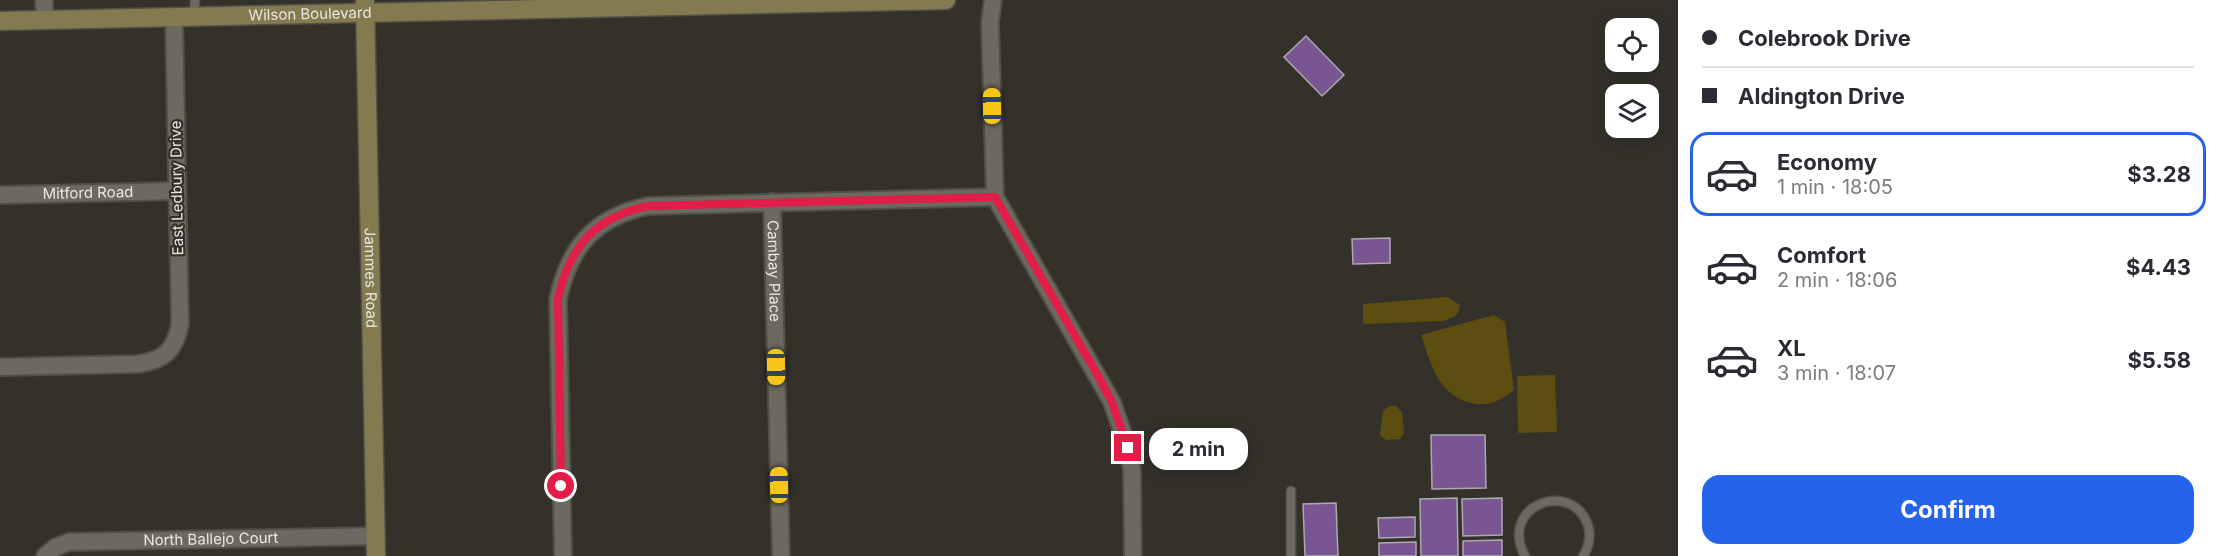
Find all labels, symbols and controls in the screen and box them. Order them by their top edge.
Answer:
street label: Wilson Boulevard [248,3,372,24]
map controls [1605,18,1659,138]
button: locate [1605,18,1659,72]
text: Colebrook Drive [1738,25,1911,51]
text: Aldington Drive [1738,83,1905,109]
button: layers [1605,84,1659,138]
car [983,88,1001,124]
street label: East Ledbury Drive [166,121,187,256]
icon: car [1705,147,1759,201]
text: Economy [1777,149,1877,175]
text: $3.28 [2127,161,2191,187]
text: 1 min · 18:05 [1777,175,1893,199]
street label: Mitford Road [42,182,134,203]
street label: Cambay Place [763,220,785,322]
street label: Jammes Road [361,228,381,328]
icon: car [1705,240,1759,294]
text: Comfort [1777,242,1866,268]
text: $4.43 [2126,254,2191,280]
text: 2 min · 18:06 [1777,268,1897,292]
icon: car [1705,333,1759,387]
text: XL [1777,335,1806,361]
text: $5.58 [2127,347,2191,373]
car [767,349,785,385]
text: 3 min · 18:07 [1777,361,1896,385]
callout: 2 min [1149,427,1248,469]
route end [1114,434,1141,461]
text: 2 min [1172,437,1225,461]
car [770,467,788,503]
route start [547,472,574,499]
button: Confirm [1702,475,2194,544]
street label: North Ballejo Court [143,528,279,550]

